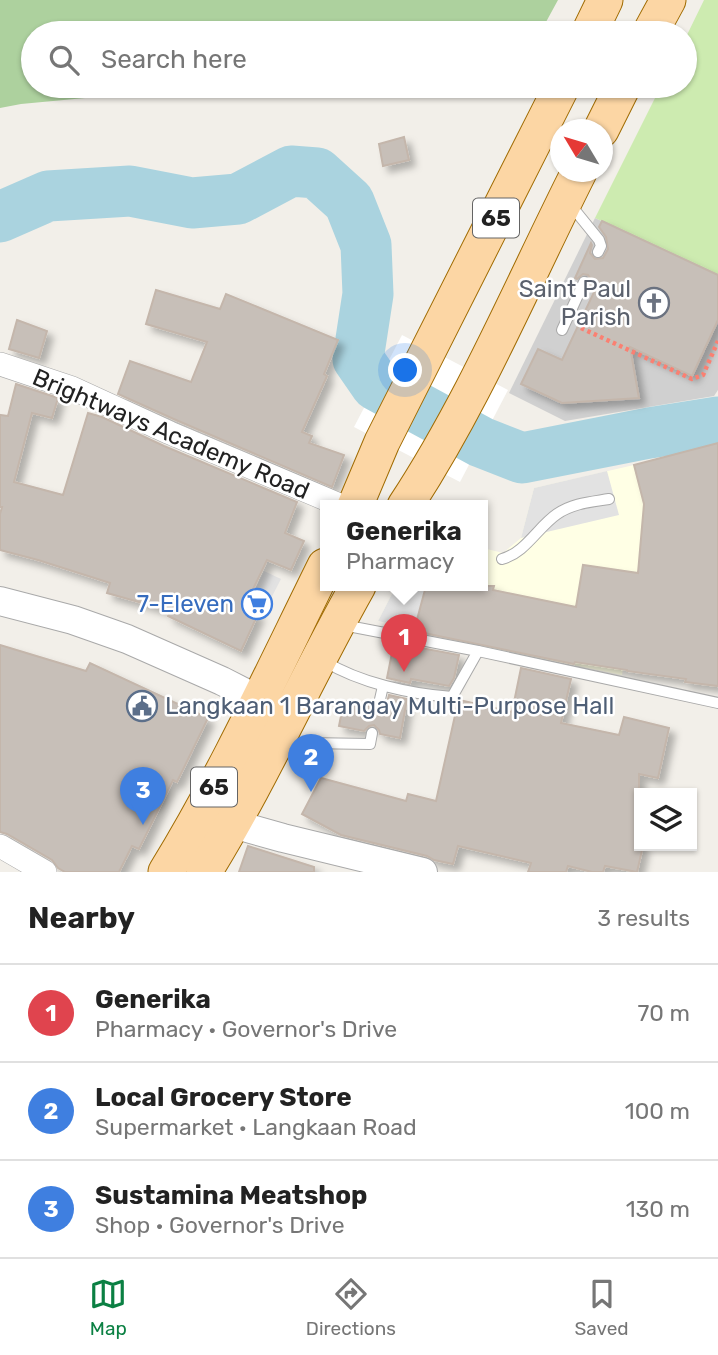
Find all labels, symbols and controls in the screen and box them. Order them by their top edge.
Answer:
search box [21,21,697,98]
icon: search [45,41,83,79]
text: Search here [101,44,247,75]
north arrow [550,119,613,182]
road number: 65 [473,198,519,238]
place label: Saint Paul Parish [519,275,631,331]
church icon: Saint Paul Parish [637,286,671,320]
your location [388,353,422,387]
street label: Brightways Academy Road [28,363,314,505]
popup [320,500,488,591]
text: Generika [346,516,462,547]
text: Pharmacy [346,547,454,575]
supermarket icon: 7-Eleven [240,587,274,621]
place label: 7-Eleven [137,590,234,618]
pin: 1 [381,614,427,672]
public building icon: Langkaan 1 Barangay Multi-Purpose Hall [125,689,159,723]
place label: Langkaan 1 Barangay Multi-Purpose Hall [165,692,614,720]
pin: 2 [288,734,334,792]
pin: 3 [120,767,166,825]
road number: 65 [191,768,237,806]
map controls [634,788,697,851]
button: layers [634,788,697,851]
text: Nearby [28,900,135,936]
text: 3 results [597,904,690,932]
text: Generika [95,984,211,1015]
text: 1 [45,999,57,1027]
text: 70 m [638,999,690,1027]
text: Pharmacy · Governor's Drive [95,1015,397,1043]
text: Local Grocery Store [95,1082,352,1113]
text: 2 [44,1097,58,1125]
text: 100 m [625,1097,690,1125]
text: Supermarket · Langkaan Road [95,1113,417,1141]
text: Sustamina Meatshop [95,1180,367,1211]
text: 3 [43,1195,59,1223]
text: 130 m [626,1195,690,1223]
text: Shop · Governor's Drive [95,1211,345,1239]
tab: Map [89,1275,127,1340]
tab: Directions [306,1275,396,1340]
tab: Saved [574,1275,629,1340]

